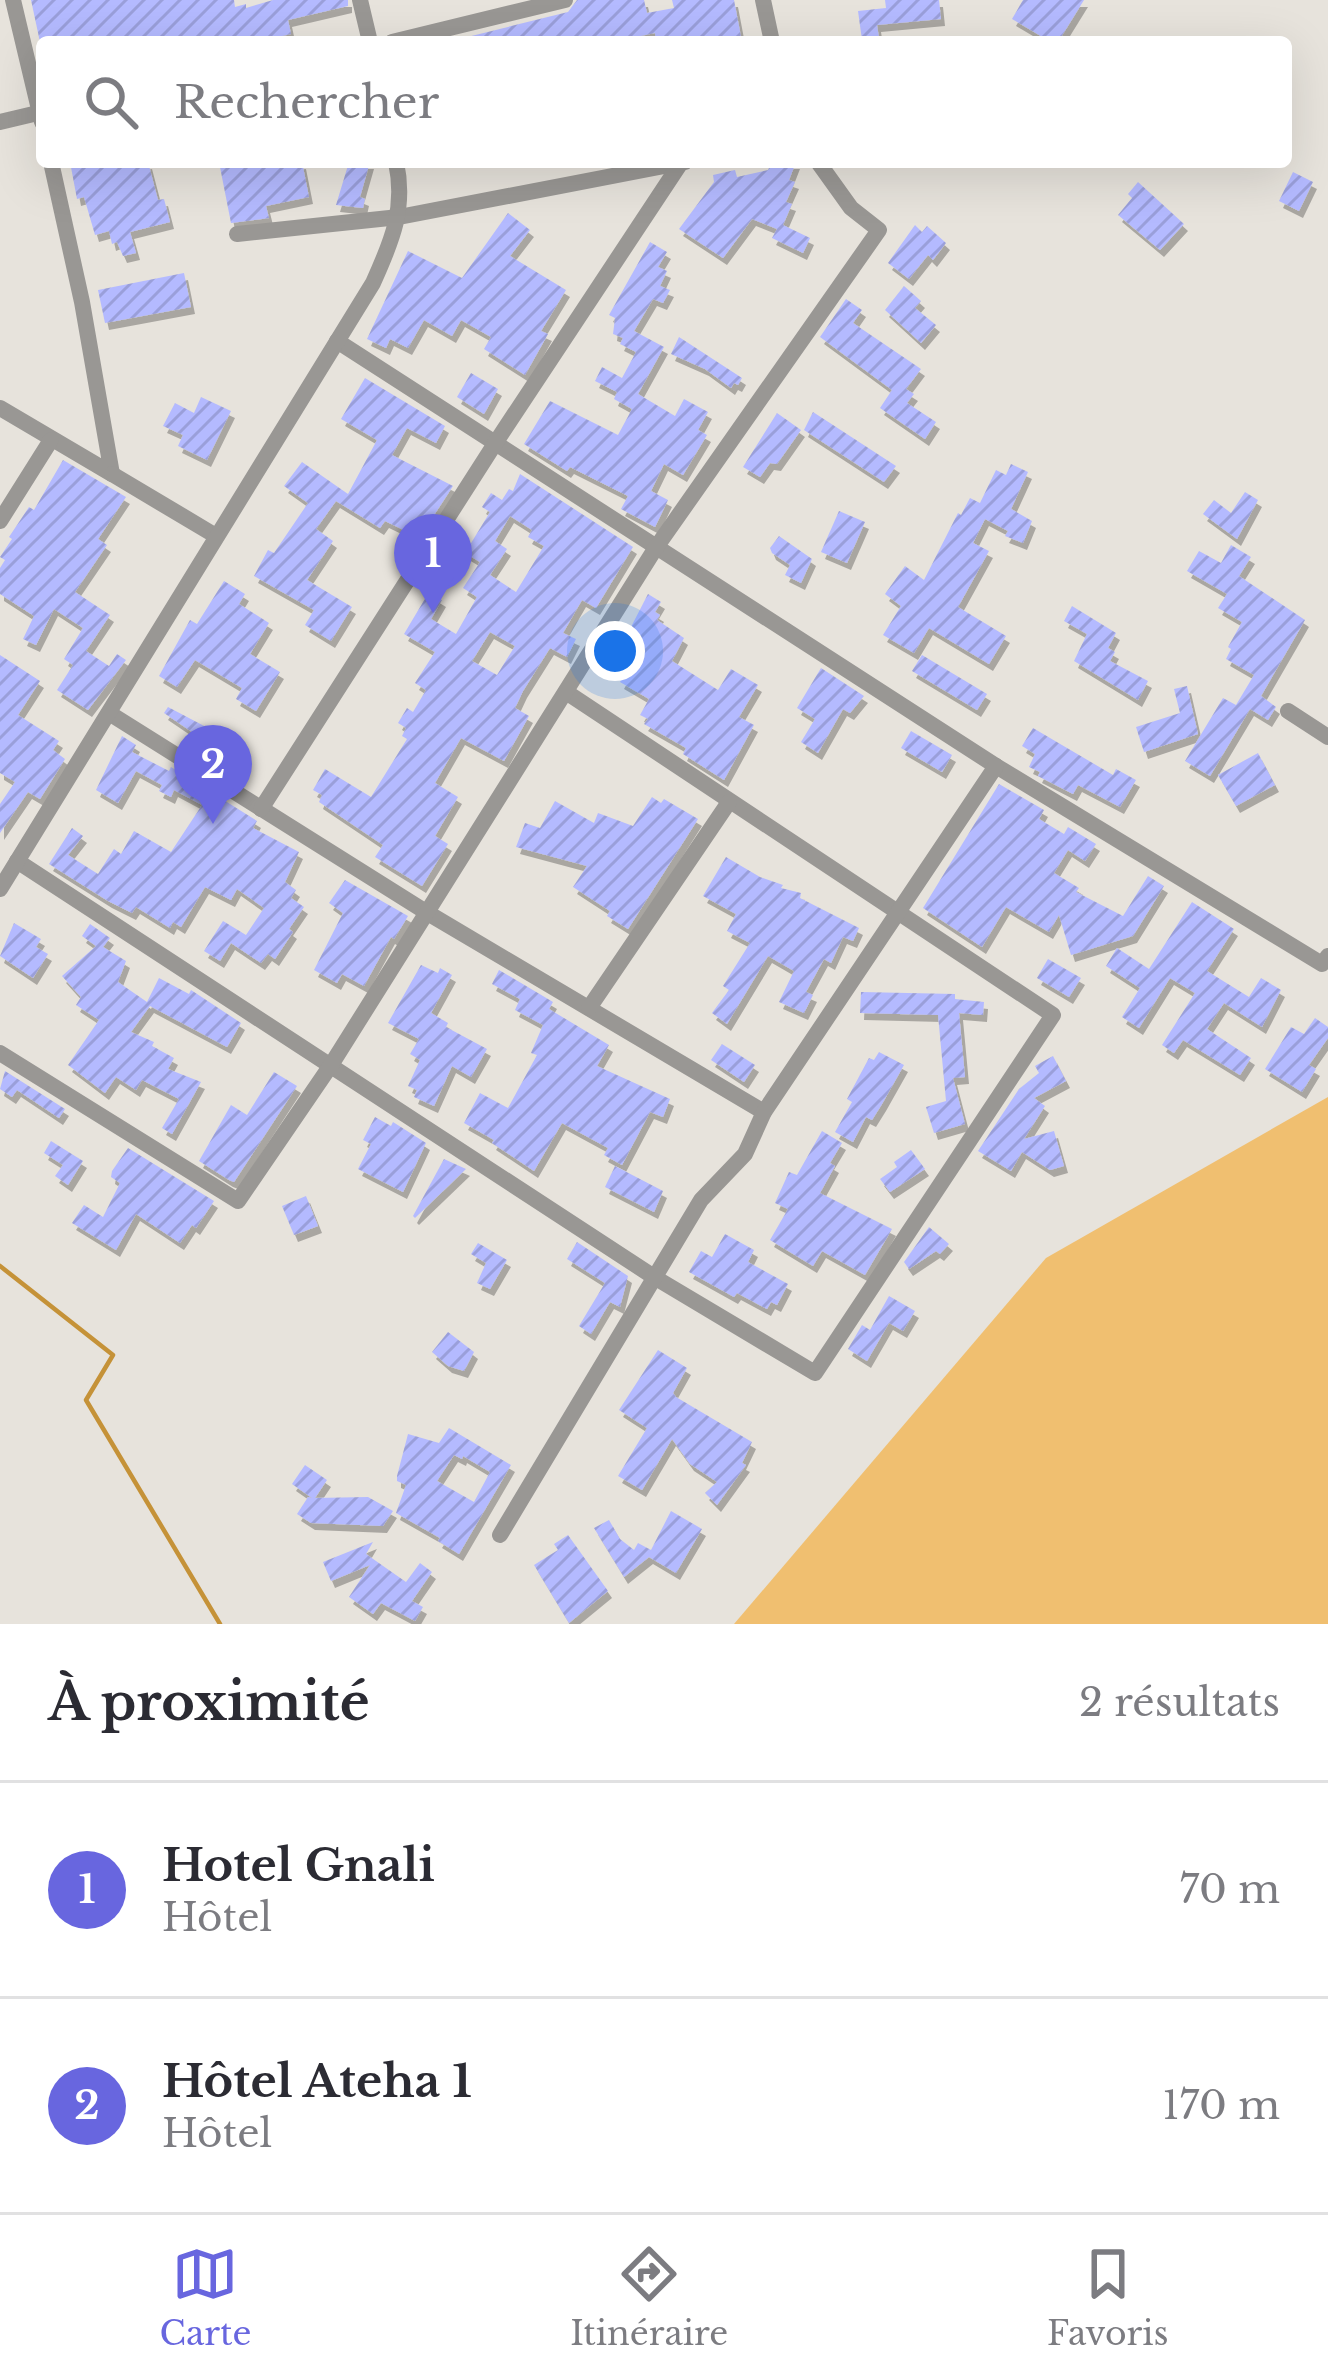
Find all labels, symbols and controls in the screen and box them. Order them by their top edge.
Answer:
search box [36,36,1292,168]
icon: search [78,69,144,135]
text: Rechercher [174,74,439,130]
pin: 1 [394,514,472,613]
your location [585,621,645,681]
pin: 2 [174,725,252,824]
text: À proximité [48,1671,370,1734]
text: 2 résultats [1079,1678,1280,1727]
text: Hotel Gnali [162,1837,435,1893]
text: 1 [78,1865,96,1914]
text: 70 m [1180,1865,1280,1914]
text: Hôtel [162,1893,272,1942]
text: Hôtel Ateha 1 [162,2053,472,2109]
text: 2 [74,2081,100,2130]
text: 170 m [1162,2081,1280,2130]
text: Hôtel [162,2109,272,2158]
tab: Carte [159,2241,251,2354]
tab: Itinéraire [570,2241,728,2354]
tab: Favoris [1047,2241,1169,2354]

